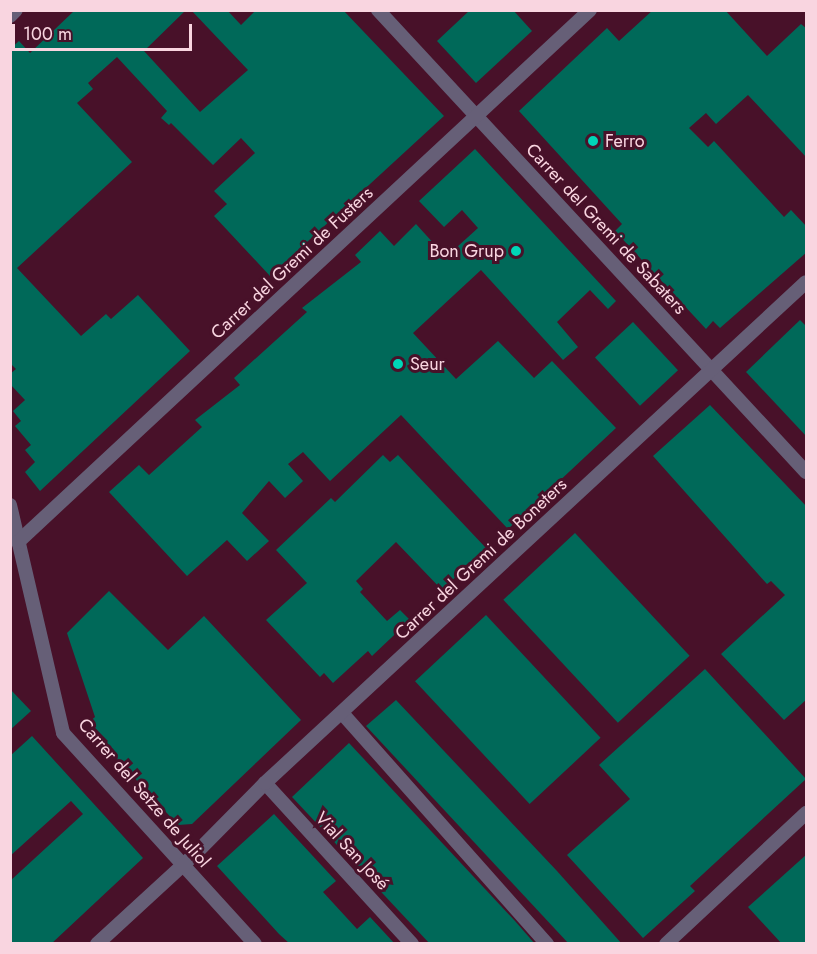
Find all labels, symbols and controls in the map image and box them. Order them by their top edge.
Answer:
scale bar [15,12,195,50]
text: 100 m [23,21,72,47]
place label: Ferro [605,130,645,152]
marker: Ferro [586,134,600,148]
street label: Carrer del Gremi de Sabaters [521,139,691,319]
street label: Carrer del Gremi de Fusters [207,182,377,344]
place label: Bon Grup [429,240,504,262]
marker: Bon Grup [509,244,523,258]
place label: Seur [410,353,445,375]
marker: Seur [391,357,405,371]
street label: Carrer del Gremi de Boneters [391,474,571,644]
street label: Carrer del Setze de Juliol [73,714,215,872]
street label: Vial San José [310,808,394,894]

